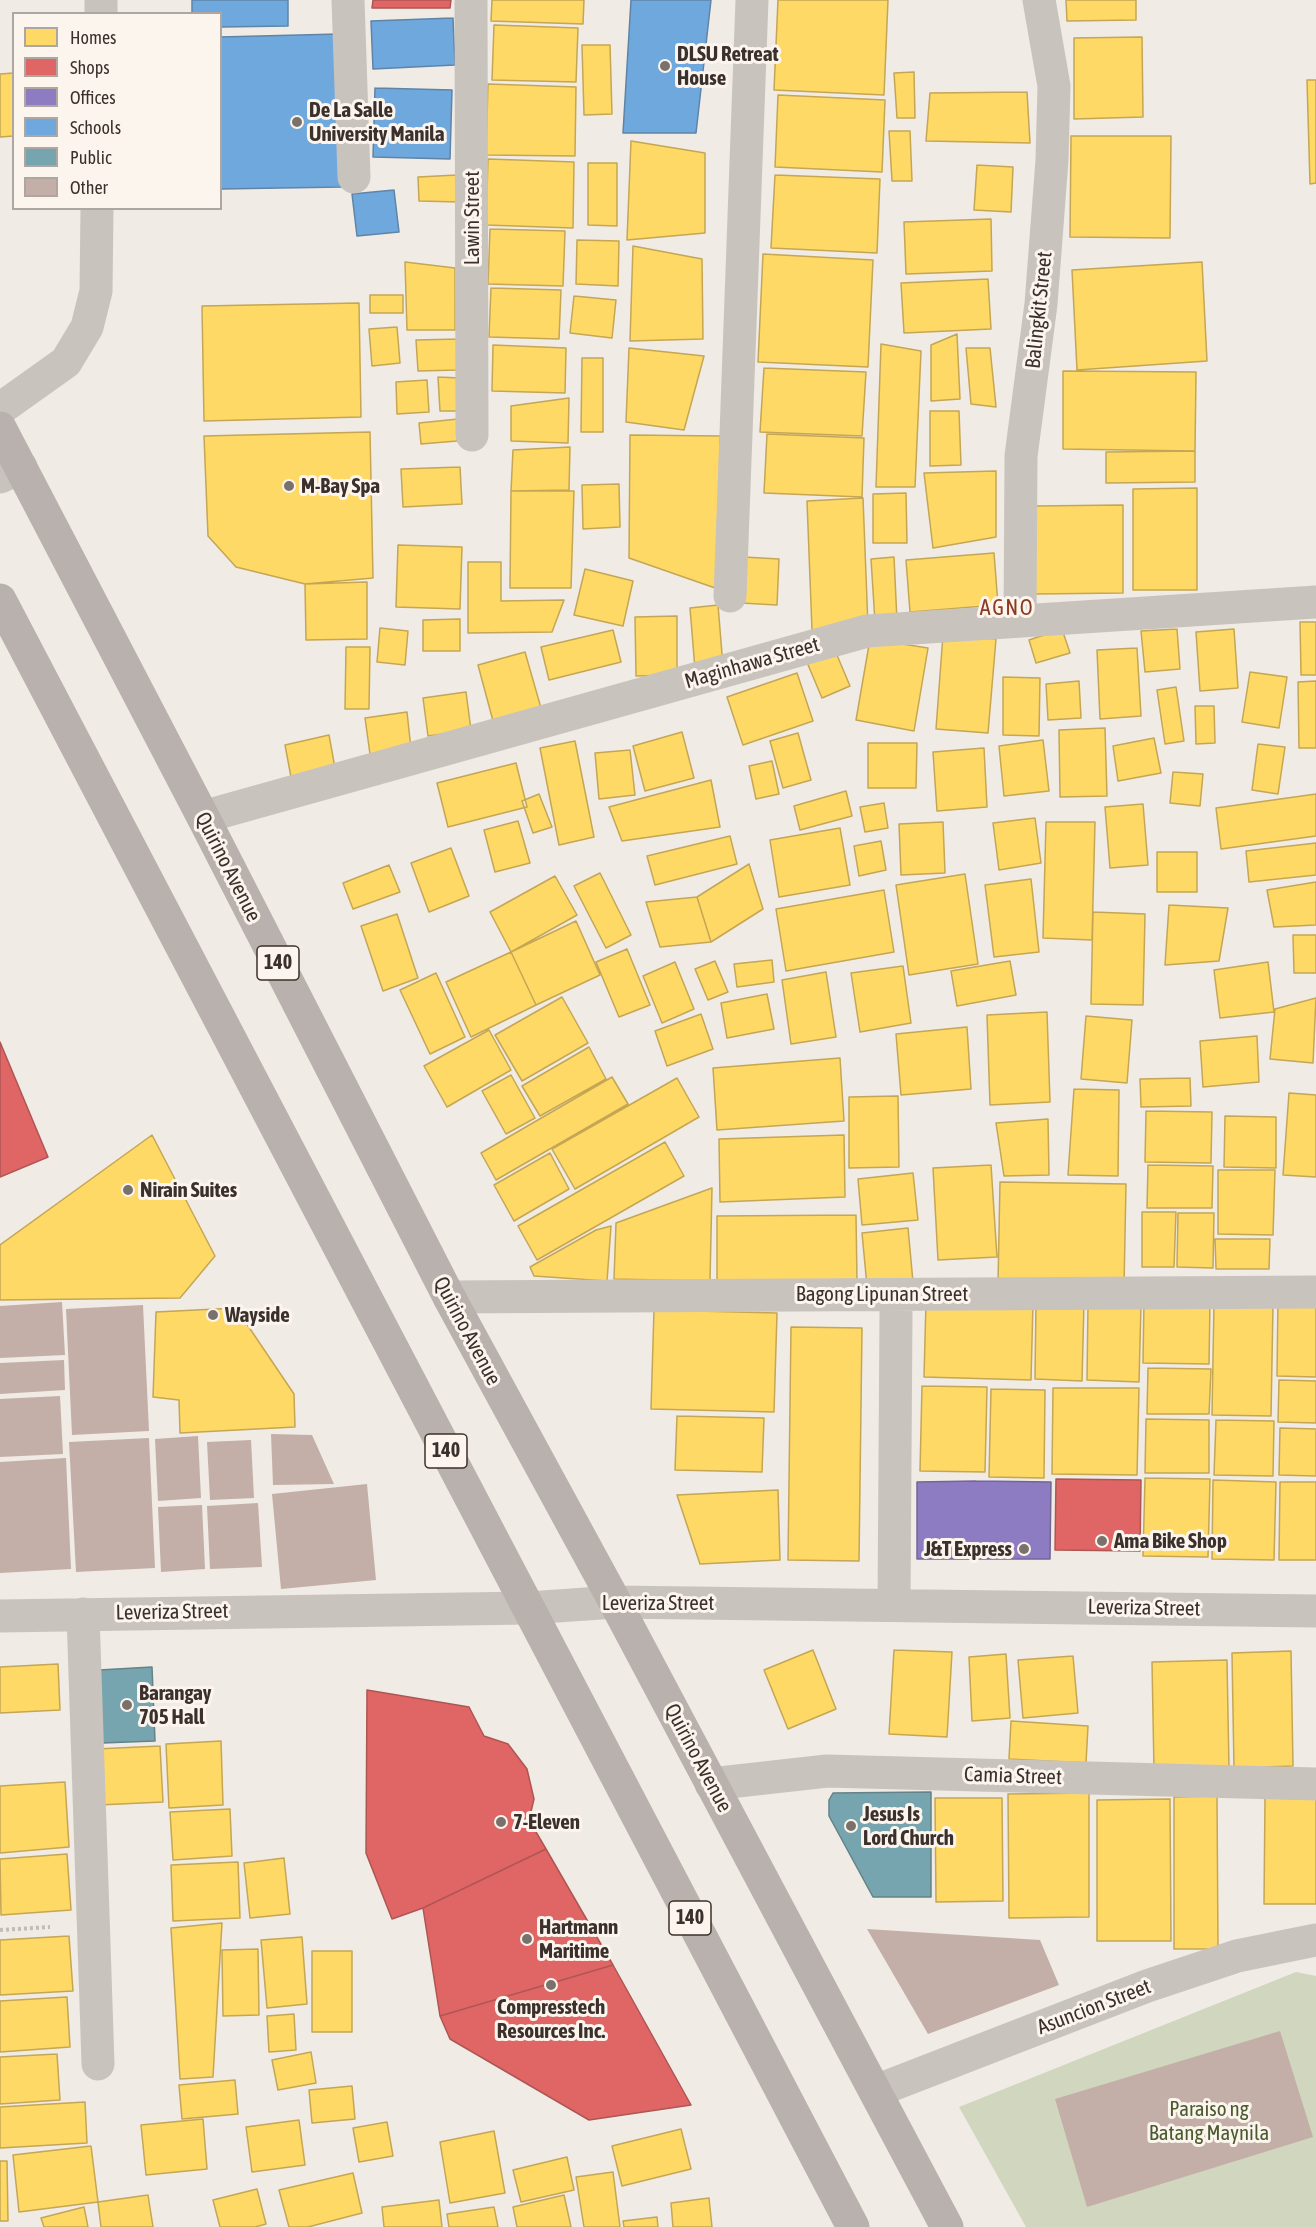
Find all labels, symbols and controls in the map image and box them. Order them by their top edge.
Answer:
legend [12,12,222,210]
text: Homes [70,27,116,48]
place label: DLSU Retreat House [677,41,779,91]
text: Shops [70,57,110,78]
marker: DLSU Retreat House [658,59,672,73]
text: Offices [70,87,116,108]
place label: De La Salle University Manila [309,97,445,147]
marker: De La Salle University Manila [290,115,304,129]
text: Schools [70,117,121,138]
text: Public [70,147,112,168]
street label: Lawin Street [459,171,485,265]
text: Other [70,177,108,198]
street label: Balingkit Street [1020,250,1058,370]
place label: M-Bay Spa [301,473,380,499]
marker: M-Bay Spa [282,479,296,493]
district label: AGNO [980,595,1034,621]
street label: Maginhawa Street [682,632,822,694]
street label: Quirino Avenue [190,808,266,926]
road number: 140 [257,946,299,980]
place label: Nirain Suites [140,1177,237,1203]
marker: Nirain Suites [121,1183,135,1197]
street label: Quirino Avenue [428,1272,506,1390]
street label: Bagong Lipunan Street [796,1281,968,1307]
place label: Wayside [225,1302,290,1328]
marker: Wayside [206,1308,220,1322]
road number: 140 [425,1434,467,1468]
place label: Ama Bike Shop [1114,1528,1227,1554]
marker: Ama Bike Shop [1095,1534,1109,1548]
place label: J&T Express [924,1536,1012,1562]
marker: J&T Express [1017,1542,1031,1556]
street label: Leveriza Street [602,1590,714,1616]
street label: Leveriza Street [1087,1594,1201,1622]
street label: Leveriza Street [115,1598,229,1626]
place label: Barangay 705 Hall [139,1680,211,1730]
marker: Barangay 705 Hall [120,1698,134,1712]
street label: Quirino Avenue [659,1699,737,1817]
street label: Camia Street [964,1762,1062,1790]
place label: Jesus Is Lord Church [863,1801,954,1851]
place label: 7-Eleven [513,1809,580,1835]
marker: 7-Eleven [494,1815,508,1829]
marker: Jesus Is Lord Church [844,1819,858,1833]
road number: 140 [669,1901,711,1935]
place label: Hartmann Maritime [539,1914,618,1964]
marker: Hartmann Maritime [520,1932,534,1946]
street label: Asuncion Street [1034,1974,1154,2040]
marker: Compresstech Resources Inc. [544,1978,558,1992]
place label: Compresstech Resources Inc. [497,1994,605,2044]
park label: Paraiso ng Batang Maynila [1149,2096,1269,2146]

